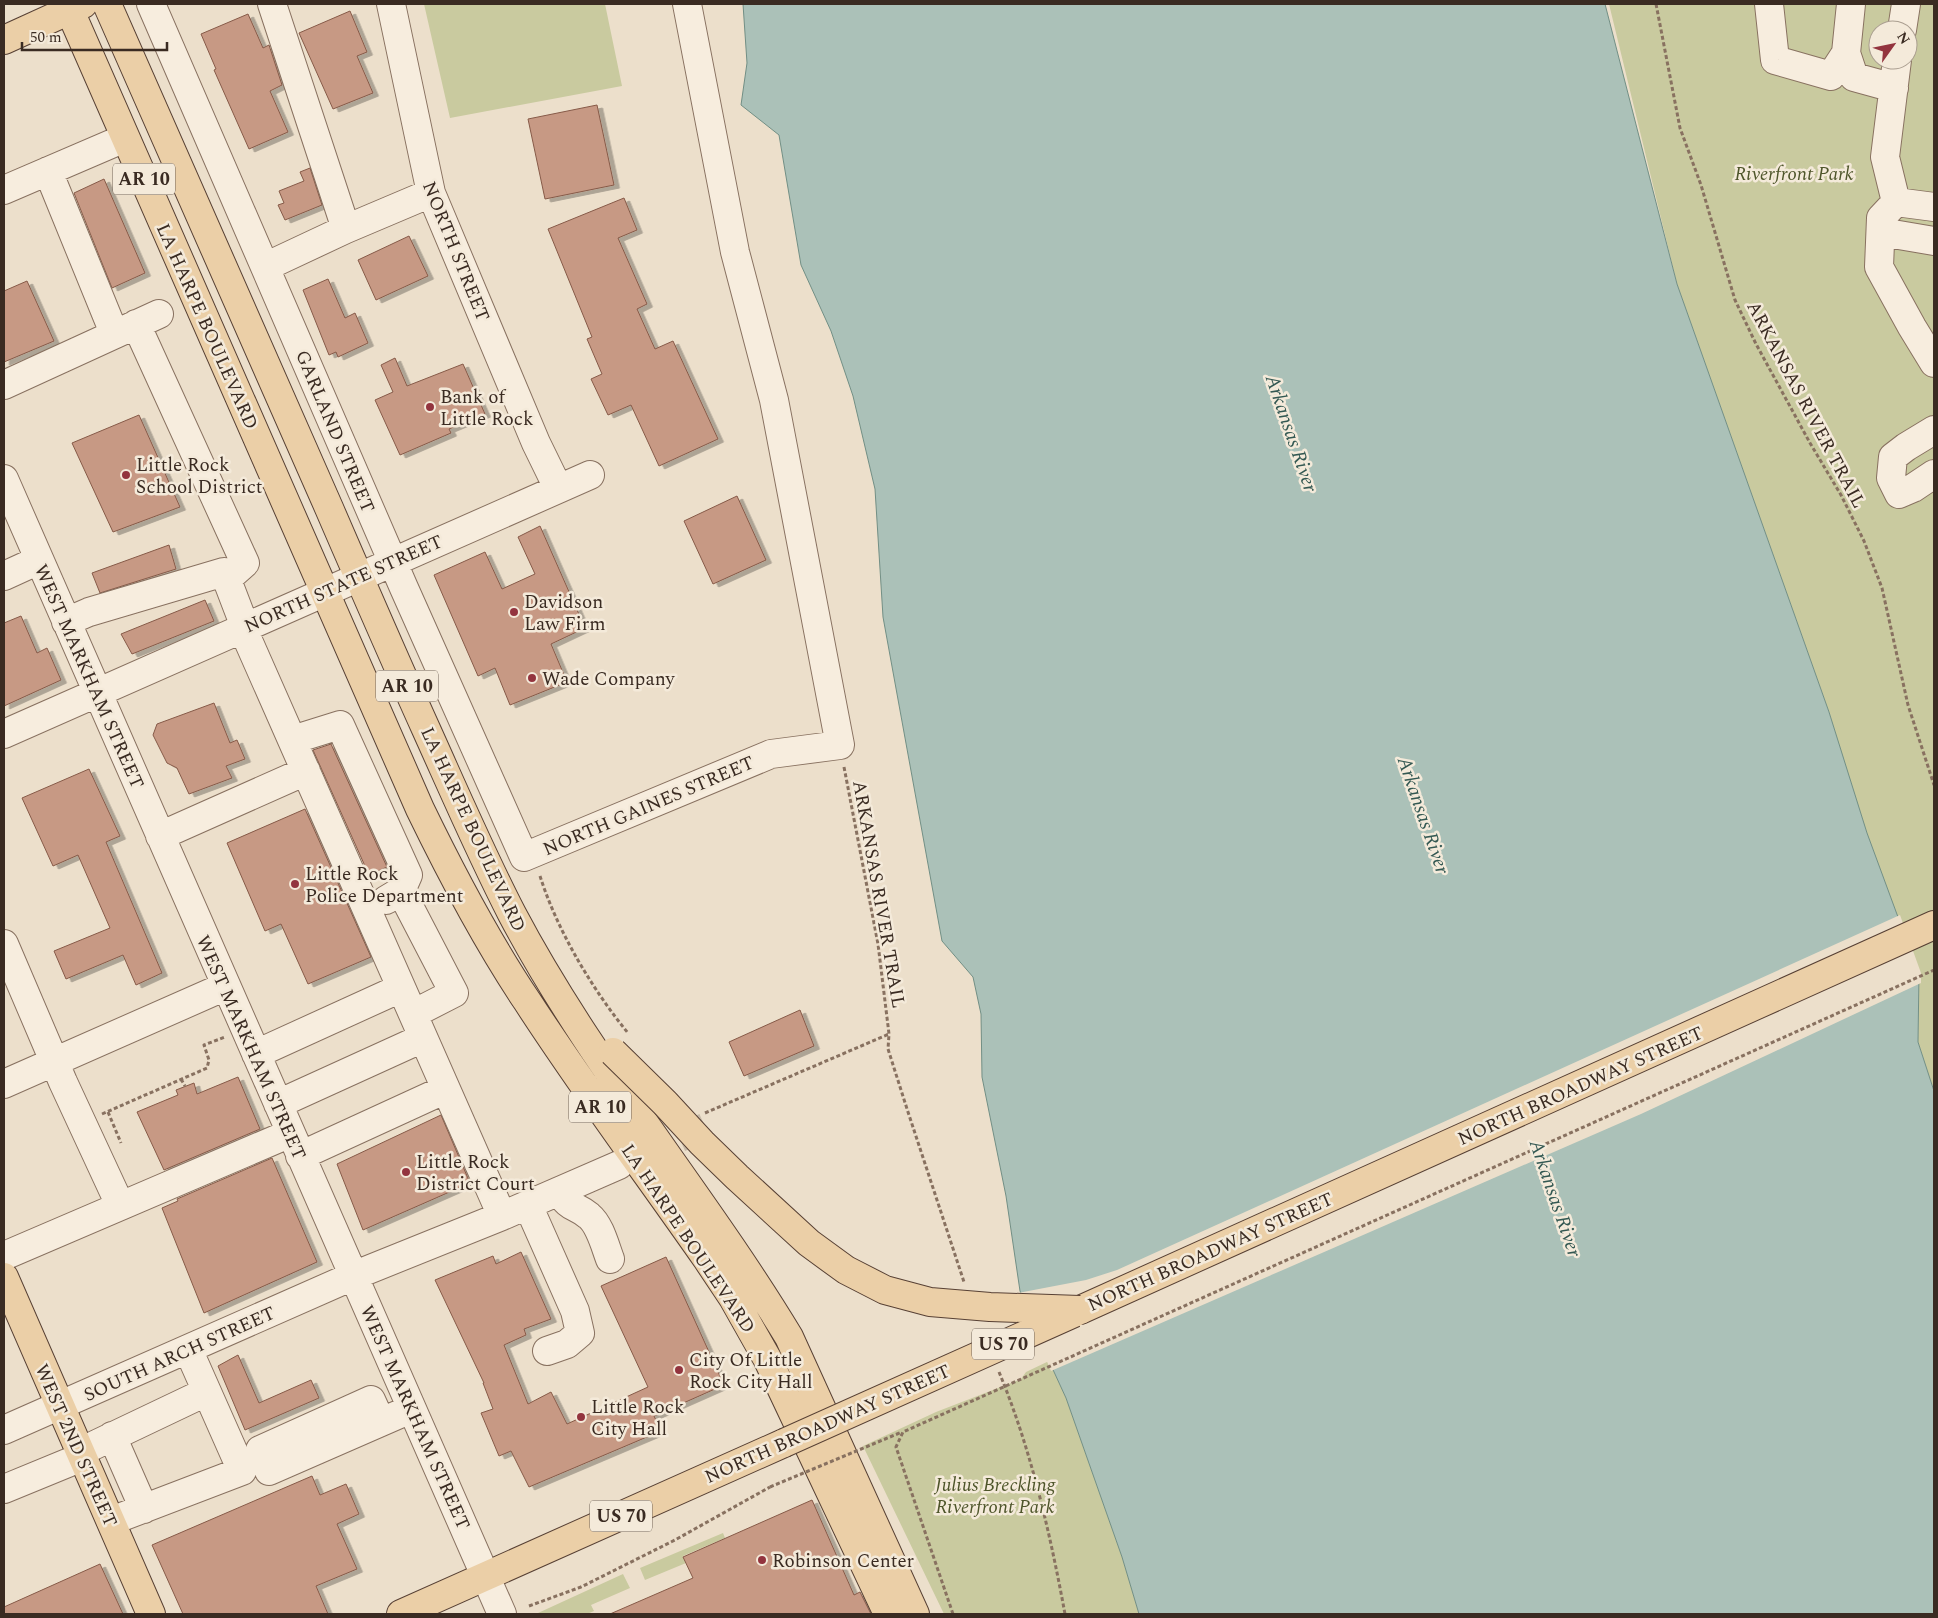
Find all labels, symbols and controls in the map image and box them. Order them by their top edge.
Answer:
scale bar [22,20,168,52]
north arrow [1868,20,1918,70]
text: 50 m [30,26,62,49]
text: N [1892,28,1915,49]
park label: Riverfront Park [1734,160,1854,189]
road number: AR 10 [113,163,175,194]
street label: NORTH STREET [414,177,497,326]
street label: LA HARPE BOULEVARD [148,219,265,434]
street label: ARKANSAS RIVER TRAIL [1739,296,1873,514]
street label: GARLAND STREET [287,346,382,518]
water label: Arkansas River [1257,370,1326,497]
place label: Bank of Little Rock [440,383,534,434]
marker: Bank of Little Rock [424,401,436,413]
place label: Little Rock School District [136,451,263,502]
marker: Little Rock School District [120,469,132,481]
street label: NORTH STATE STREET [240,527,448,641]
street label: WEST MARKHAM STREET [26,560,151,794]
place label: Davidson Law Firm [524,588,606,639]
marker: Davidson Law Firm [508,606,520,618]
place label: Wade Company [542,665,676,694]
road number: AR 10 [376,670,438,701]
marker: Wade Company [526,672,538,684]
street label: LA HARPE BOULEVARD [412,722,533,937]
street label: NORTH GAINES STREET [538,749,759,864]
water label: Arkansas River [1389,752,1458,879]
street label: ARKANSAS RIVER TRAIL [844,778,913,1011]
place label: Little Rock Police Department [305,860,464,911]
marker: Little Rock Police Department [289,878,301,890]
street label: WEST MARKHAM STREET [188,931,313,1165]
street label: NORTH BROADWAY STREET [1453,1019,1708,1154]
road number: AR 10 [569,1092,631,1122]
water label: Arkansas River [1521,1135,1590,1262]
street label: LA HARPE BOULEVARD [613,1138,762,1339]
place label: Little Rock District Court [416,1148,535,1199]
marker: Little Rock District Court [400,1166,412,1178]
street label: NORTH BROADWAY STREET [1083,1185,1338,1320]
street label: SOUTH ARCH STREET [79,1299,280,1410]
street label: WEST MARKHAM STREET [352,1301,477,1535]
road number: US 70 [972,1328,1034,1360]
place label: City Of Little Rock City Hall [689,1346,812,1397]
street label: NORTH BROADWAY STREET [700,1357,955,1492]
street label: WEST 2ND STREET [27,1359,125,1532]
marker: City Of Little Rock City Hall [673,1364,685,1376]
place label: Little Rock City Hall [591,1393,685,1444]
marker: Little Rock City Hall [575,1411,587,1423]
park label: Julius Breckling Riverfront Park [933,1471,1056,1522]
road number: US 70 [590,1500,652,1532]
place label: Robinson Center [772,1547,915,1576]
marker: Robinson Center [756,1554,768,1566]

